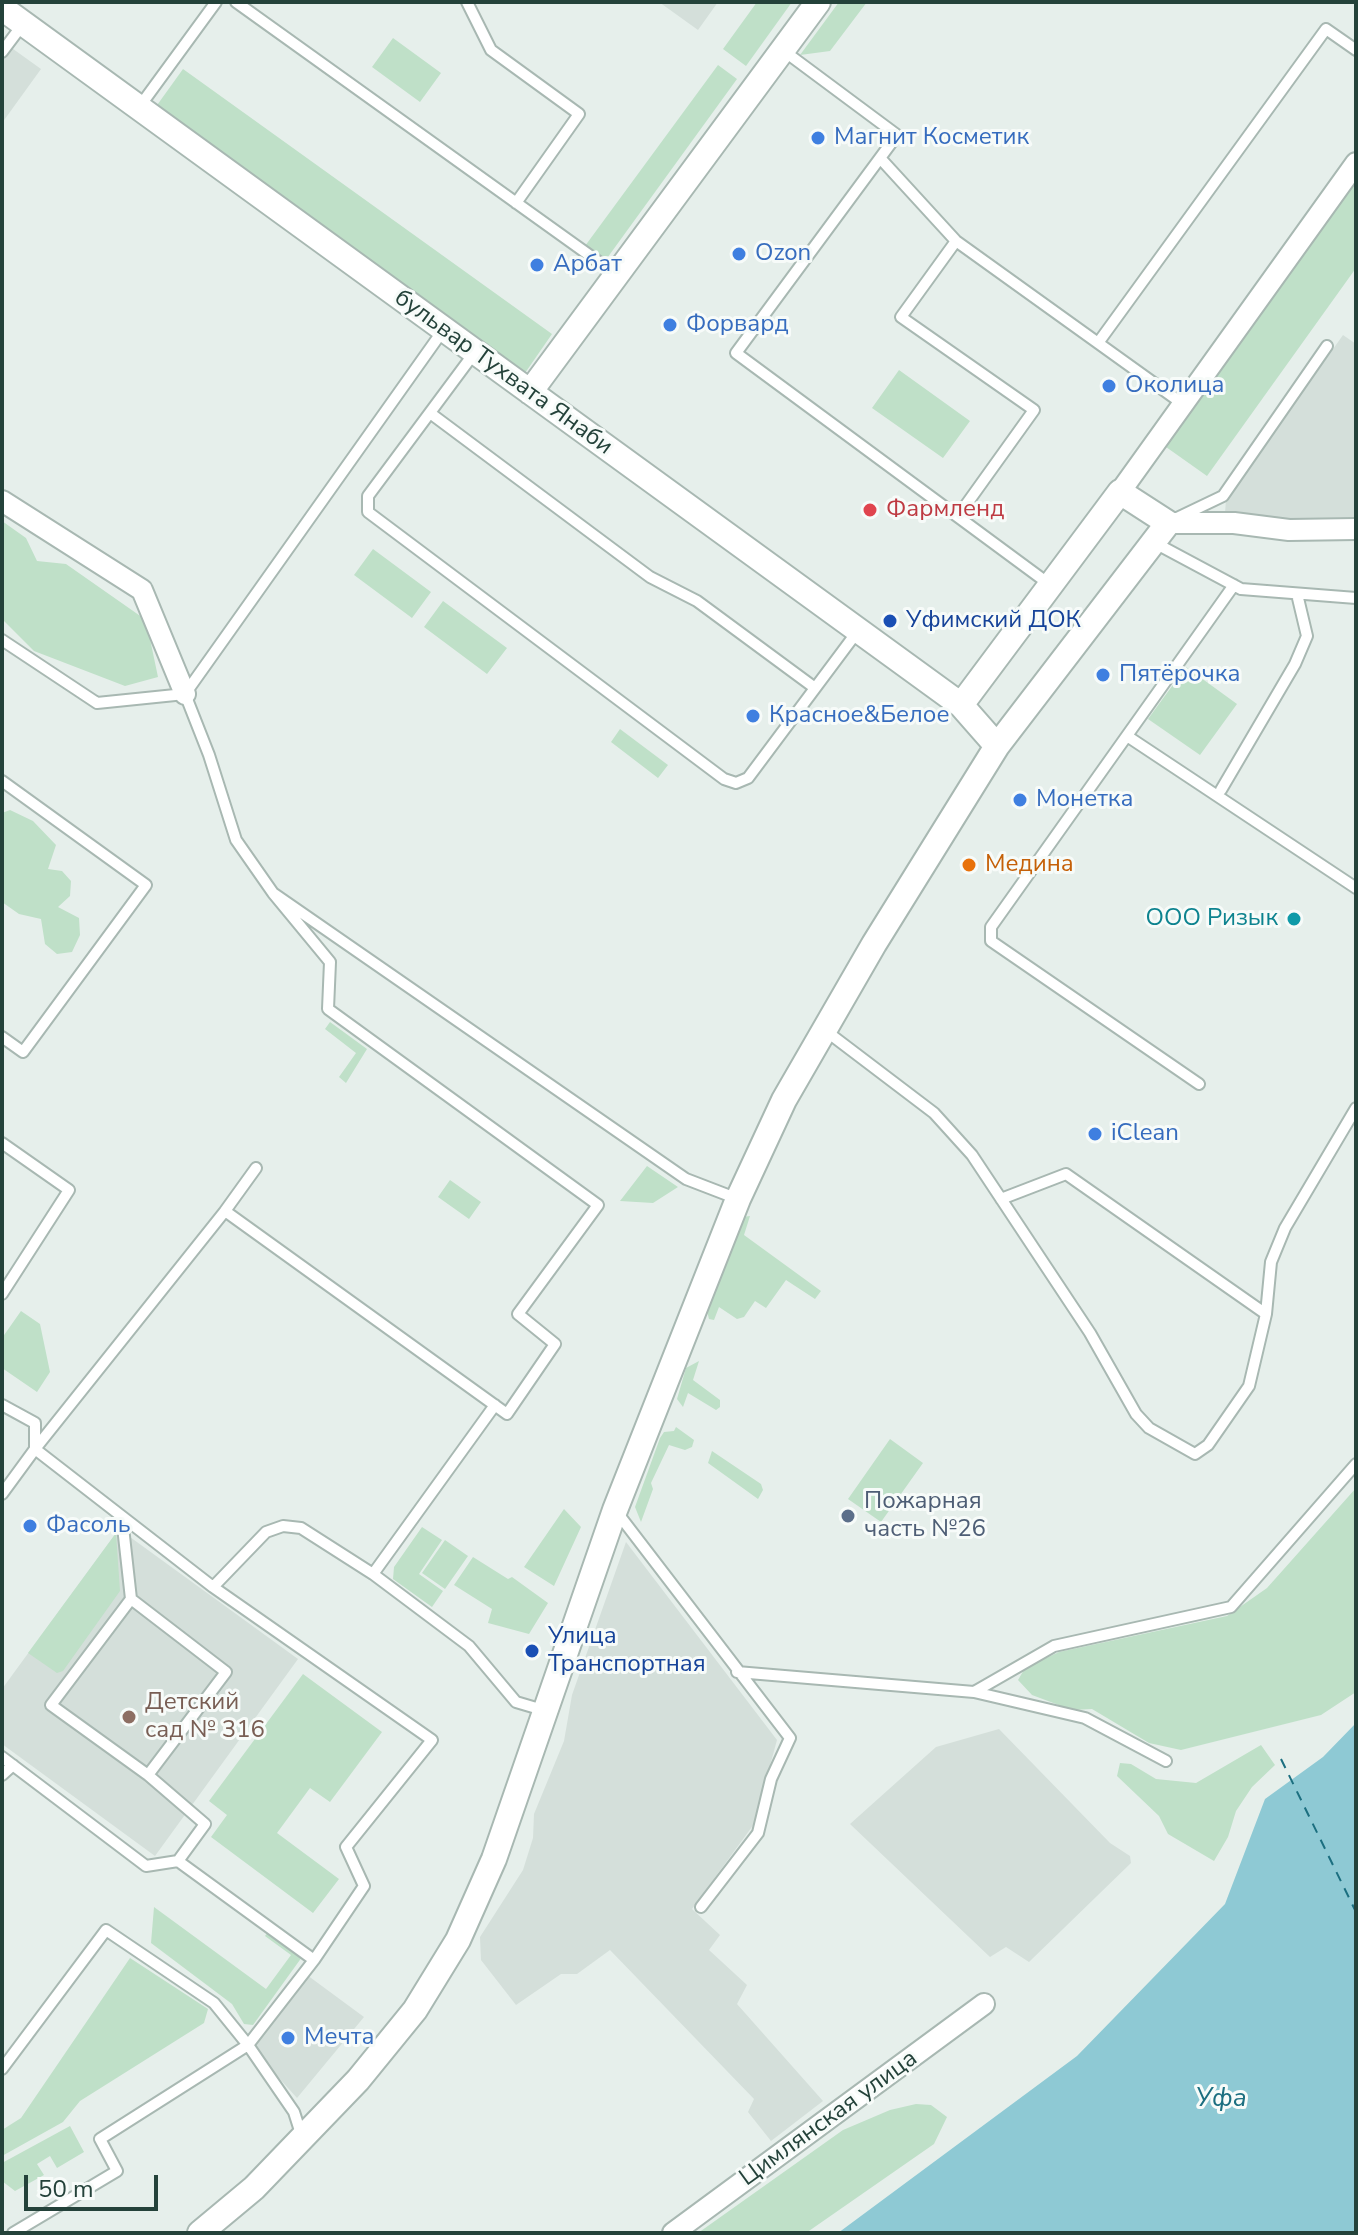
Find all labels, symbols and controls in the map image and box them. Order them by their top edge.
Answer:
place label: Магнит Косметик [834,124,1029,152]
marker: Магнит Косметик [809,129,827,147]
place label: Ozon [755,240,811,268]
marker: Ozon [730,245,748,263]
place label: Арбат [553,251,622,279]
marker: Арбат [528,256,546,274]
street label: бульвар Тухвата Янаби [388,284,618,462]
place label: Форвард [686,311,789,339]
marker: Форвард [661,316,679,334]
place label: Околица [1125,372,1224,400]
marker: Околица [1100,377,1118,395]
place label: Фармленд [886,496,1004,524]
marker: Фармленд [861,501,879,519]
place label: Уфимский ДОК [906,607,1081,635]
marker: Уфимский ДОК [881,612,899,630]
place label: Пятёрочка [1119,661,1240,689]
marker: Пятёрочка [1094,666,1112,684]
place label: Красное&Белое [769,702,949,730]
marker: Красное&Белое [744,707,762,725]
place label: Монетка [1036,786,1133,814]
marker: Монетка [1011,791,1029,809]
place label: Медина [985,851,1074,879]
marker: Медина [960,856,978,874]
place label: ООО Ризык [1146,905,1278,933]
marker: ООО Ризык [1285,910,1303,928]
place label: iClean [1111,1120,1179,1148]
marker: iClean [1086,1125,1104,1143]
place label: Пожарная часть №26 [864,1488,986,1544]
marker: Пожарная часть №26 [839,1507,857,1525]
place label: Фасоль [46,1512,131,1540]
marker: Фасоль [21,1517,39,1535]
place label: Улица Транспортная [548,1623,706,1679]
marker: Улица Транспортная [523,1642,541,1660]
place label: Детский сад № 316 [145,1689,265,1745]
marker: Детский сад № 316 [120,1708,138,1726]
place label: Мечта [304,2024,374,2052]
marker: Мечта [279,2029,297,2047]
street label: Цимлянская улица [735,2045,923,2193]
water label: Уфа [1195,2084,1247,2116]
scale bar [28,2159,162,2209]
text: 50 m [38,2173,94,2205]

